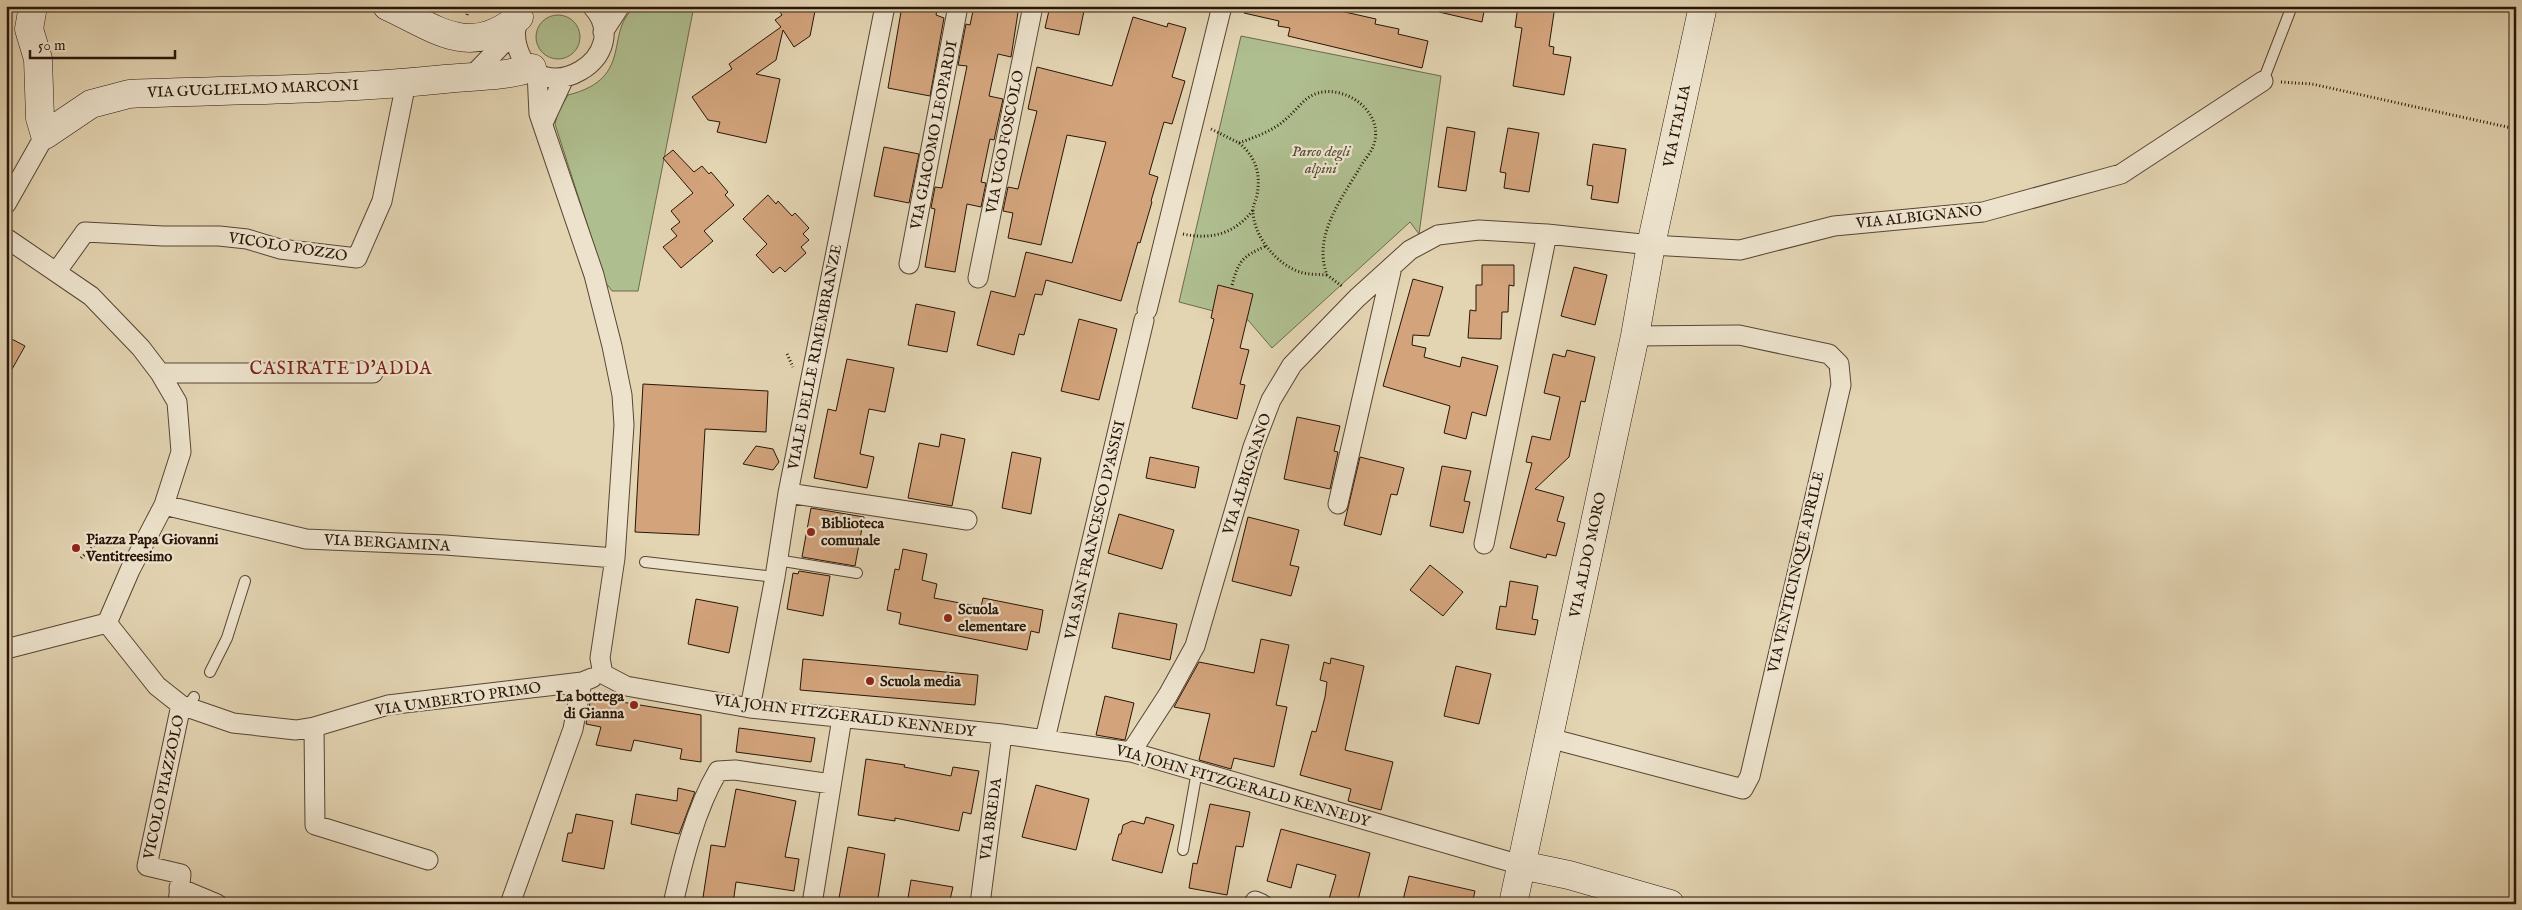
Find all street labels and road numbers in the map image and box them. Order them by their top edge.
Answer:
street label: VIA GIACOMO LEOPARDI [906,38,962,232]
street label: VIA UGO FOSCOLO [982,69,1028,216]
street label: VIA GUGLIELMO MARCONI [146,76,360,102]
street label: VIA ITALIA [1659,82,1695,170]
street label: VIA ALBIGNANO [1854,201,1983,233]
street label: VICOLO POZZO [226,228,349,266]
street label: VIALE DELLE RIMEMBRANZE [784,243,846,472]
street label: VIA ALBIGNANO [1218,411,1276,538]
street label: VIA SAN FRANCESCO D'ASSISI [1060,418,1130,642]
street label: VIA VENTICINQUE APRILE [1763,469,1828,676]
street label: VIA ALDO MORO [1565,490,1611,621]
street label: VIA BERGAMINA [322,530,451,556]
street label: VIA UMBERTO PRIMO [373,678,542,720]
street label: VIA JOHN FITZGERALD KENNEDY [712,690,978,742]
street label: VICOLO PIAZZOLO [139,713,189,862]
street label: VIA JOHN FITZGERALD KENNEDY [1113,740,1373,832]
street label: VIA BREDA [976,776,1006,862]

